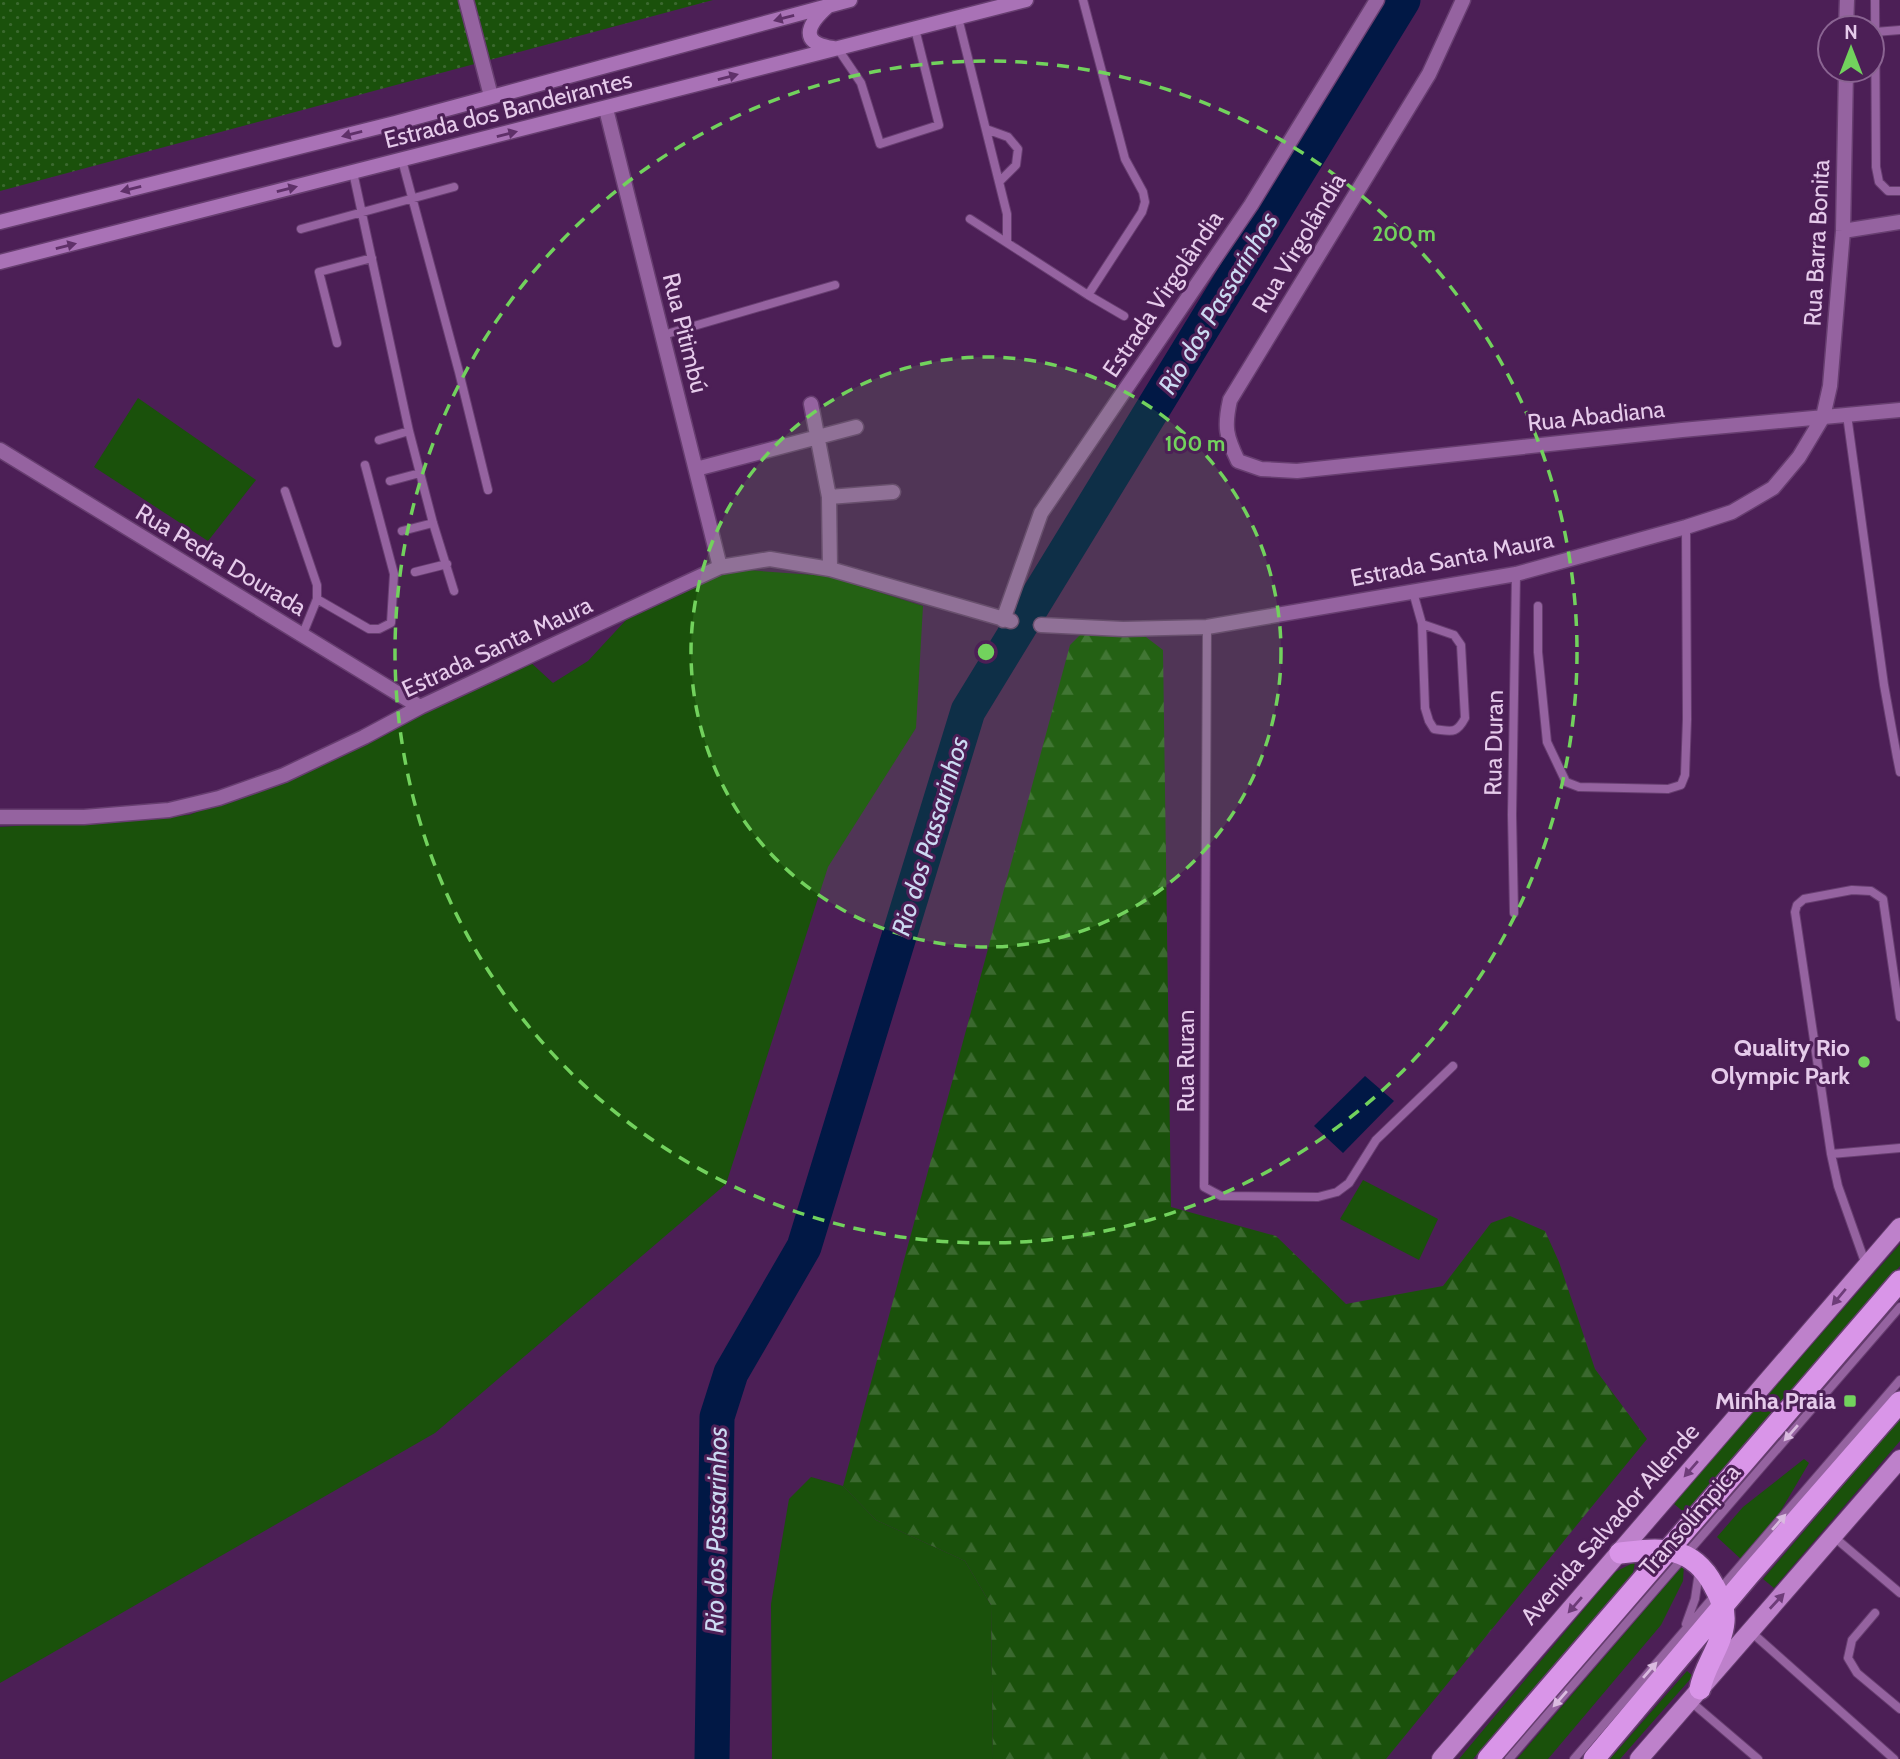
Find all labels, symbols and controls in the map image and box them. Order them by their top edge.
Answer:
one-way arrow [773,13,794,23]
north arrow [1816,14,1886,84]
text: N [1844,21,1858,44]
street label: Estrada dos Bandeirantes [381,65,635,154]
one-way arrow [717,72,738,82]
one-way arrow [496,128,518,139]
one-way arrow [341,129,363,140]
street label: Rua Barra Bonita [1798,158,1835,327]
street label: Rua Virgolândia [1246,167,1352,318]
one-way arrow [276,183,298,194]
one-way arrow [120,184,142,195]
street label: Estrada Virgolândia [1096,205,1229,382]
water label: Rio dos Passarinhos [1151,206,1285,400]
text: 200 m [1372,221,1436,246]
one-way arrow [55,240,77,251]
street label: Rua Pitimbú [657,270,714,396]
street label: Rua Abadiana [1526,394,1667,437]
text: 100 m [1165,431,1225,456]
street label: Rua Pedra Dourada [131,497,312,622]
street label: Estrada Santa Maura [1348,524,1557,592]
street label: Estrada Santa Maura [397,590,597,703]
centre of rings [974,640,998,664]
street label: Rua Duran [1478,690,1509,796]
water label: Rio dos Passarinhos [885,733,975,939]
street label: Rua Ruran [1171,1010,1200,1112]
place label: Quality Rio Olympic Park [1711,1033,1850,1090]
marker: Quality Rio Olympic Park [1856,1054,1872,1070]
one-way arrow [1832,1288,1847,1305]
place label: Minha Praia [1715,1386,1836,1415]
marker: Minha Praia [1842,1393,1858,1409]
street label: Avenida Salvador Allende [1514,1417,1705,1630]
one-way arrow [1783,1424,1799,1442]
water label: Rio dos Passarinhos [698,1426,734,1634]
street label: Transolímpica [1633,1457,1746,1582]
one-way arrow [1684,1461,1699,1478]
one-way arrow [1771,1513,1786,1530]
one-way arrow [1769,1593,1785,1610]
one-way arrow [1567,1596,1583,1614]
one-way arrow [1642,1662,1657,1679]
one-way arrow [1553,1691,1568,1708]

